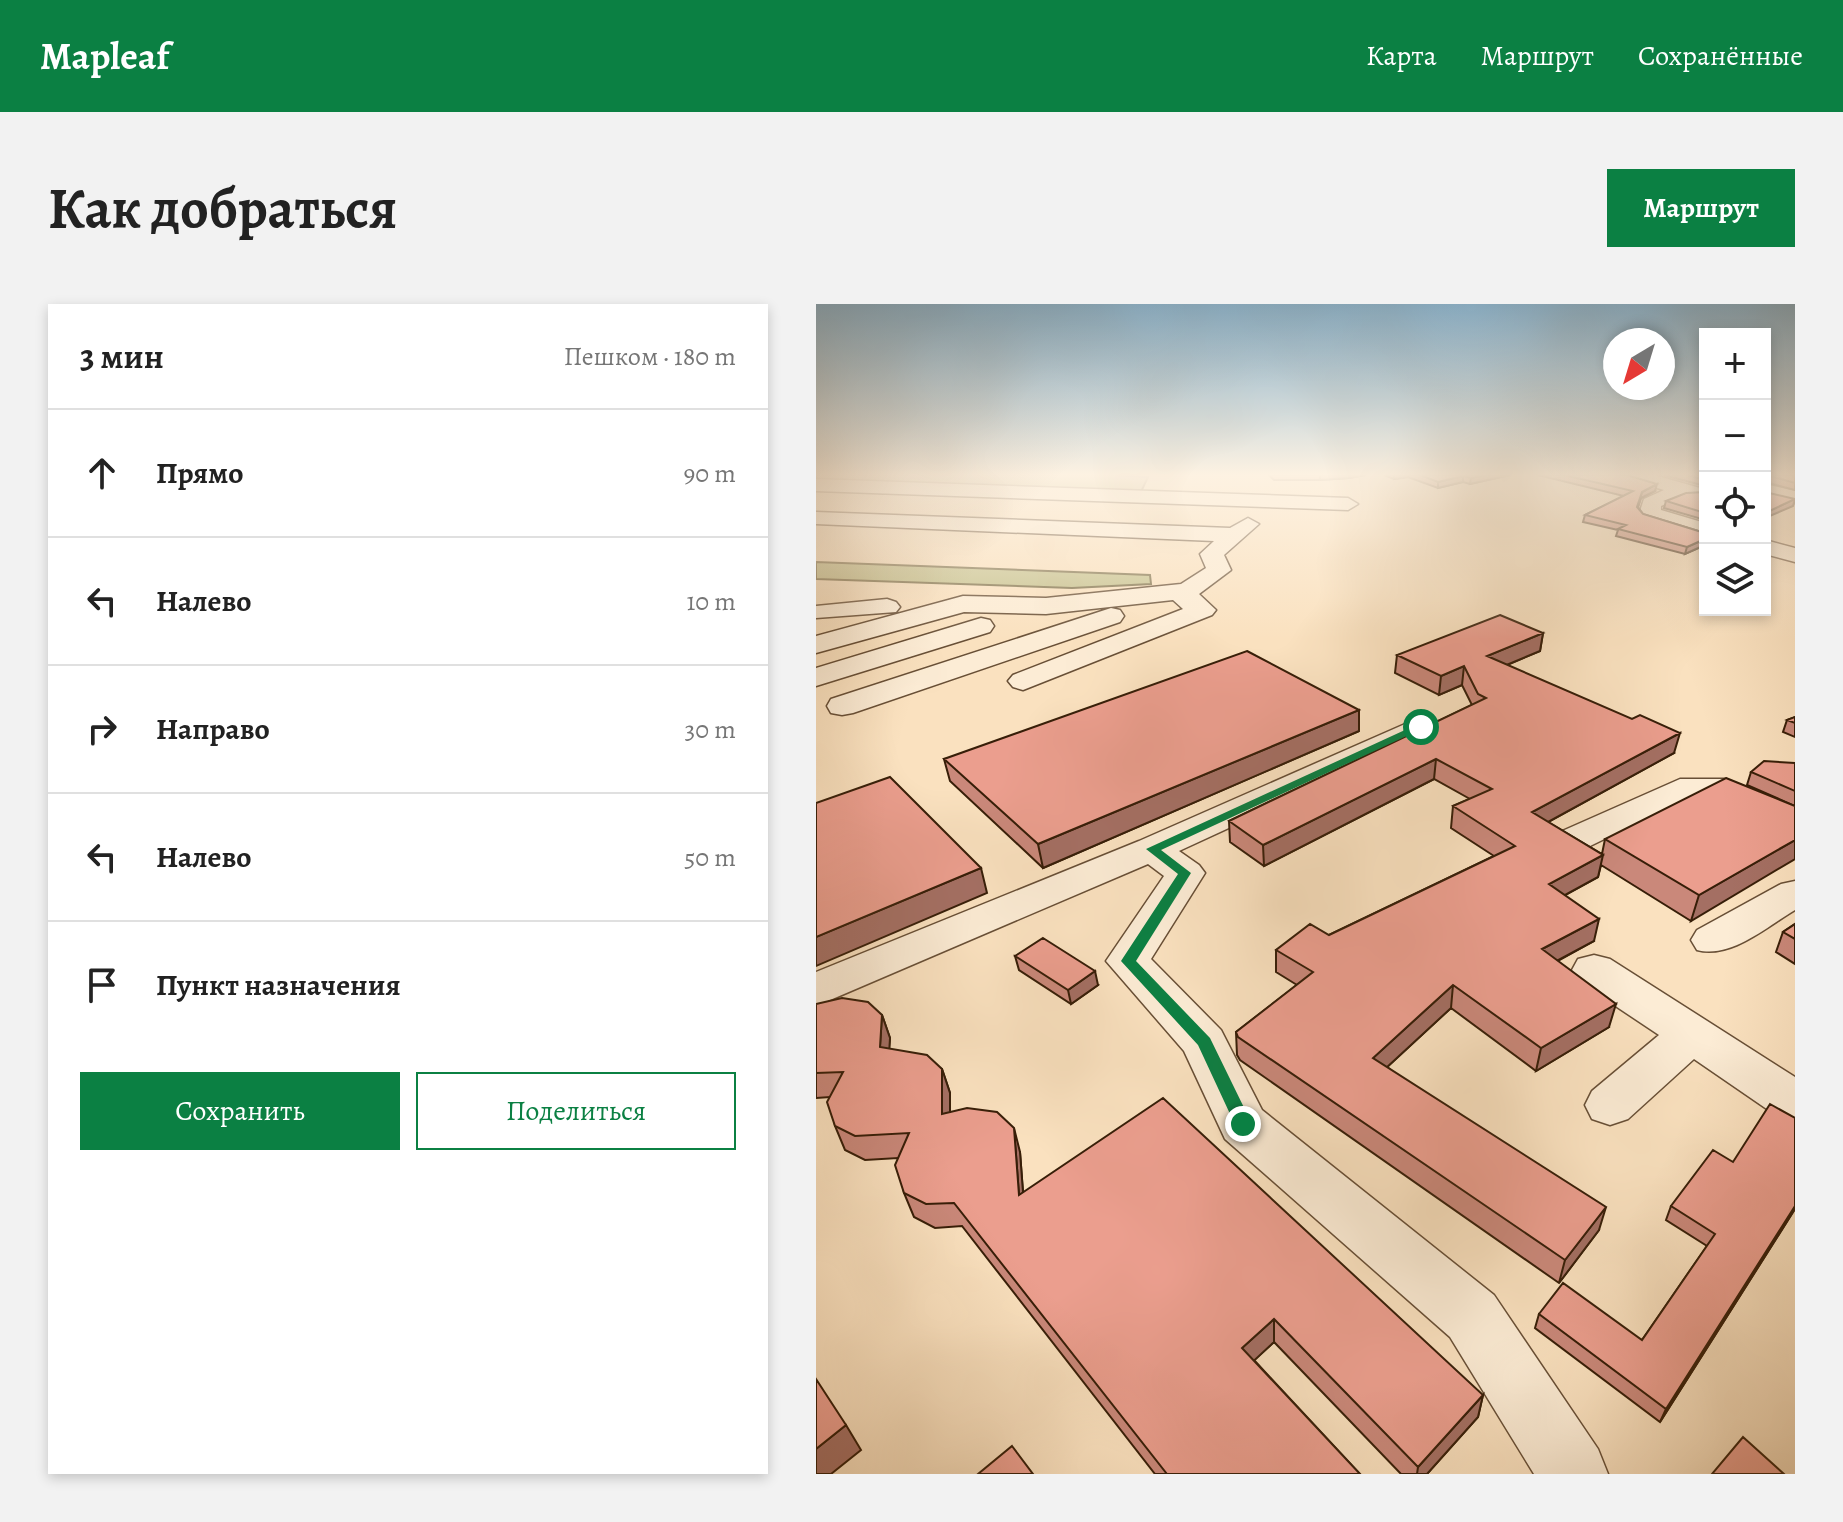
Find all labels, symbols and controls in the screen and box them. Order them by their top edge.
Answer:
text: Mapleaf [40,30,169,82]
text: Карта [1366,37,1437,75]
text: Маршрут [1481,37,1594,75]
text: Сохранённые [1638,37,1803,75]
button: Маршрут [1607,169,1795,247]
text: Как добраться [48,170,397,246]
north arrow [1603,328,1675,400]
map controls [1699,328,1771,616]
button: + [1699,328,1771,400]
text: 3 мин [80,333,164,380]
text: Пешком · 180 m [564,339,736,374]
button: − [1699,400,1771,472]
icon: ahead [80,451,124,495]
text: Прямо [156,453,243,493]
text: 90 m [684,456,736,491]
button: locate [1699,472,1771,544]
button: layers [1699,544,1771,616]
icon: left [80,579,124,623]
text: Налево [156,581,251,621]
text: 10 m [686,584,736,619]
icon: right [80,707,124,751]
text: Направо [156,709,270,749]
route start [1403,709,1439,745]
text: 30 m [685,712,736,747]
icon: left [80,835,124,879]
text: Налево [156,837,251,877]
text: 50 m [684,840,736,875]
icon: arrive [80,963,124,1007]
text: Пункт назначения [156,965,401,1005]
button: Сохранить [80,1072,400,1150]
button: Поделиться [416,1072,736,1150]
route end [1225,1106,1261,1142]

